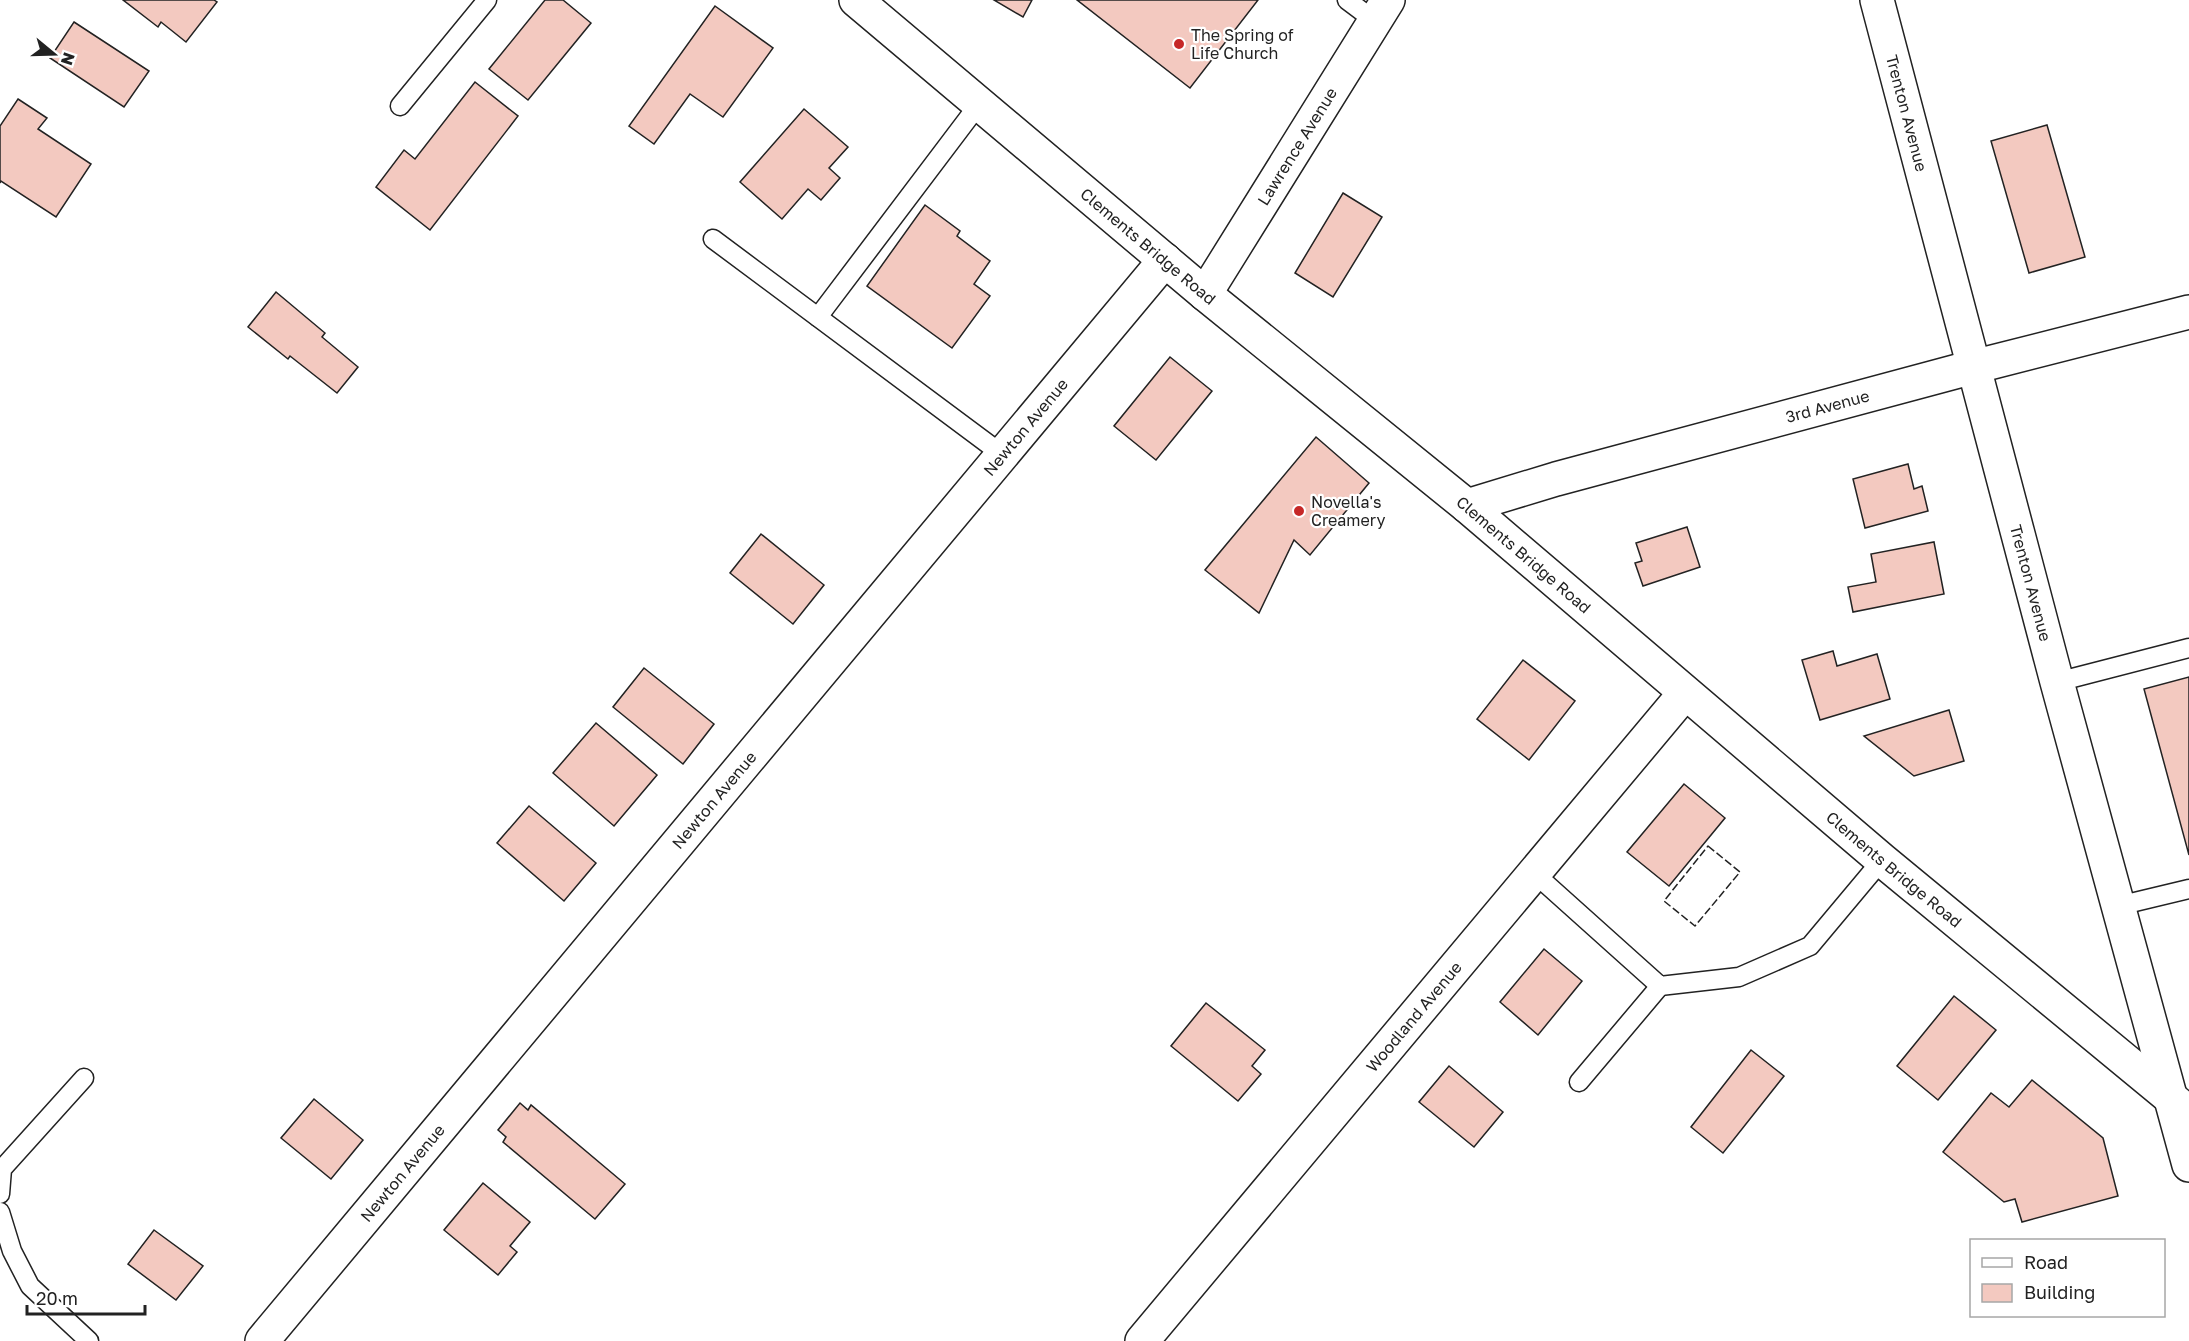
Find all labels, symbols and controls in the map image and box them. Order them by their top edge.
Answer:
north arrow [24,24,84,84]
place label: The Spring of Life Church [1191,25,1294,63]
marker: The Spring of Life Church [1172,37,1186,51]
text: N [57,50,80,68]
street label: Trenton Avenue [1882,53,1932,174]
street label: Lawrence Avenue [1253,84,1341,209]
street label: Clements Bridge Road [1076,183,1220,309]
street label: Newton Avenue [979,374,1072,480]
street label: 3rd Avenue [1783,385,1871,427]
street label: Clements Bridge Road [1452,491,1595,617]
place label: Novella's Creamery [1311,492,1385,530]
marker: Novella's Creamery [1292,504,1306,518]
street label: Trenton Avenue [2006,523,2056,644]
street label: Newton Avenue [668,747,760,853]
street label: Clements Bridge Road [1822,807,1966,932]
street label: Woodland Avenue [1362,957,1466,1076]
street label: Newton Avenue [356,1120,449,1226]
legend [1970,1239,2165,1317]
text: Road [2024,1251,2068,1273]
scale bar [27,1278,146,1316]
text: Building [2024,1281,2095,1303]
text: 20 m [36,1287,78,1309]

